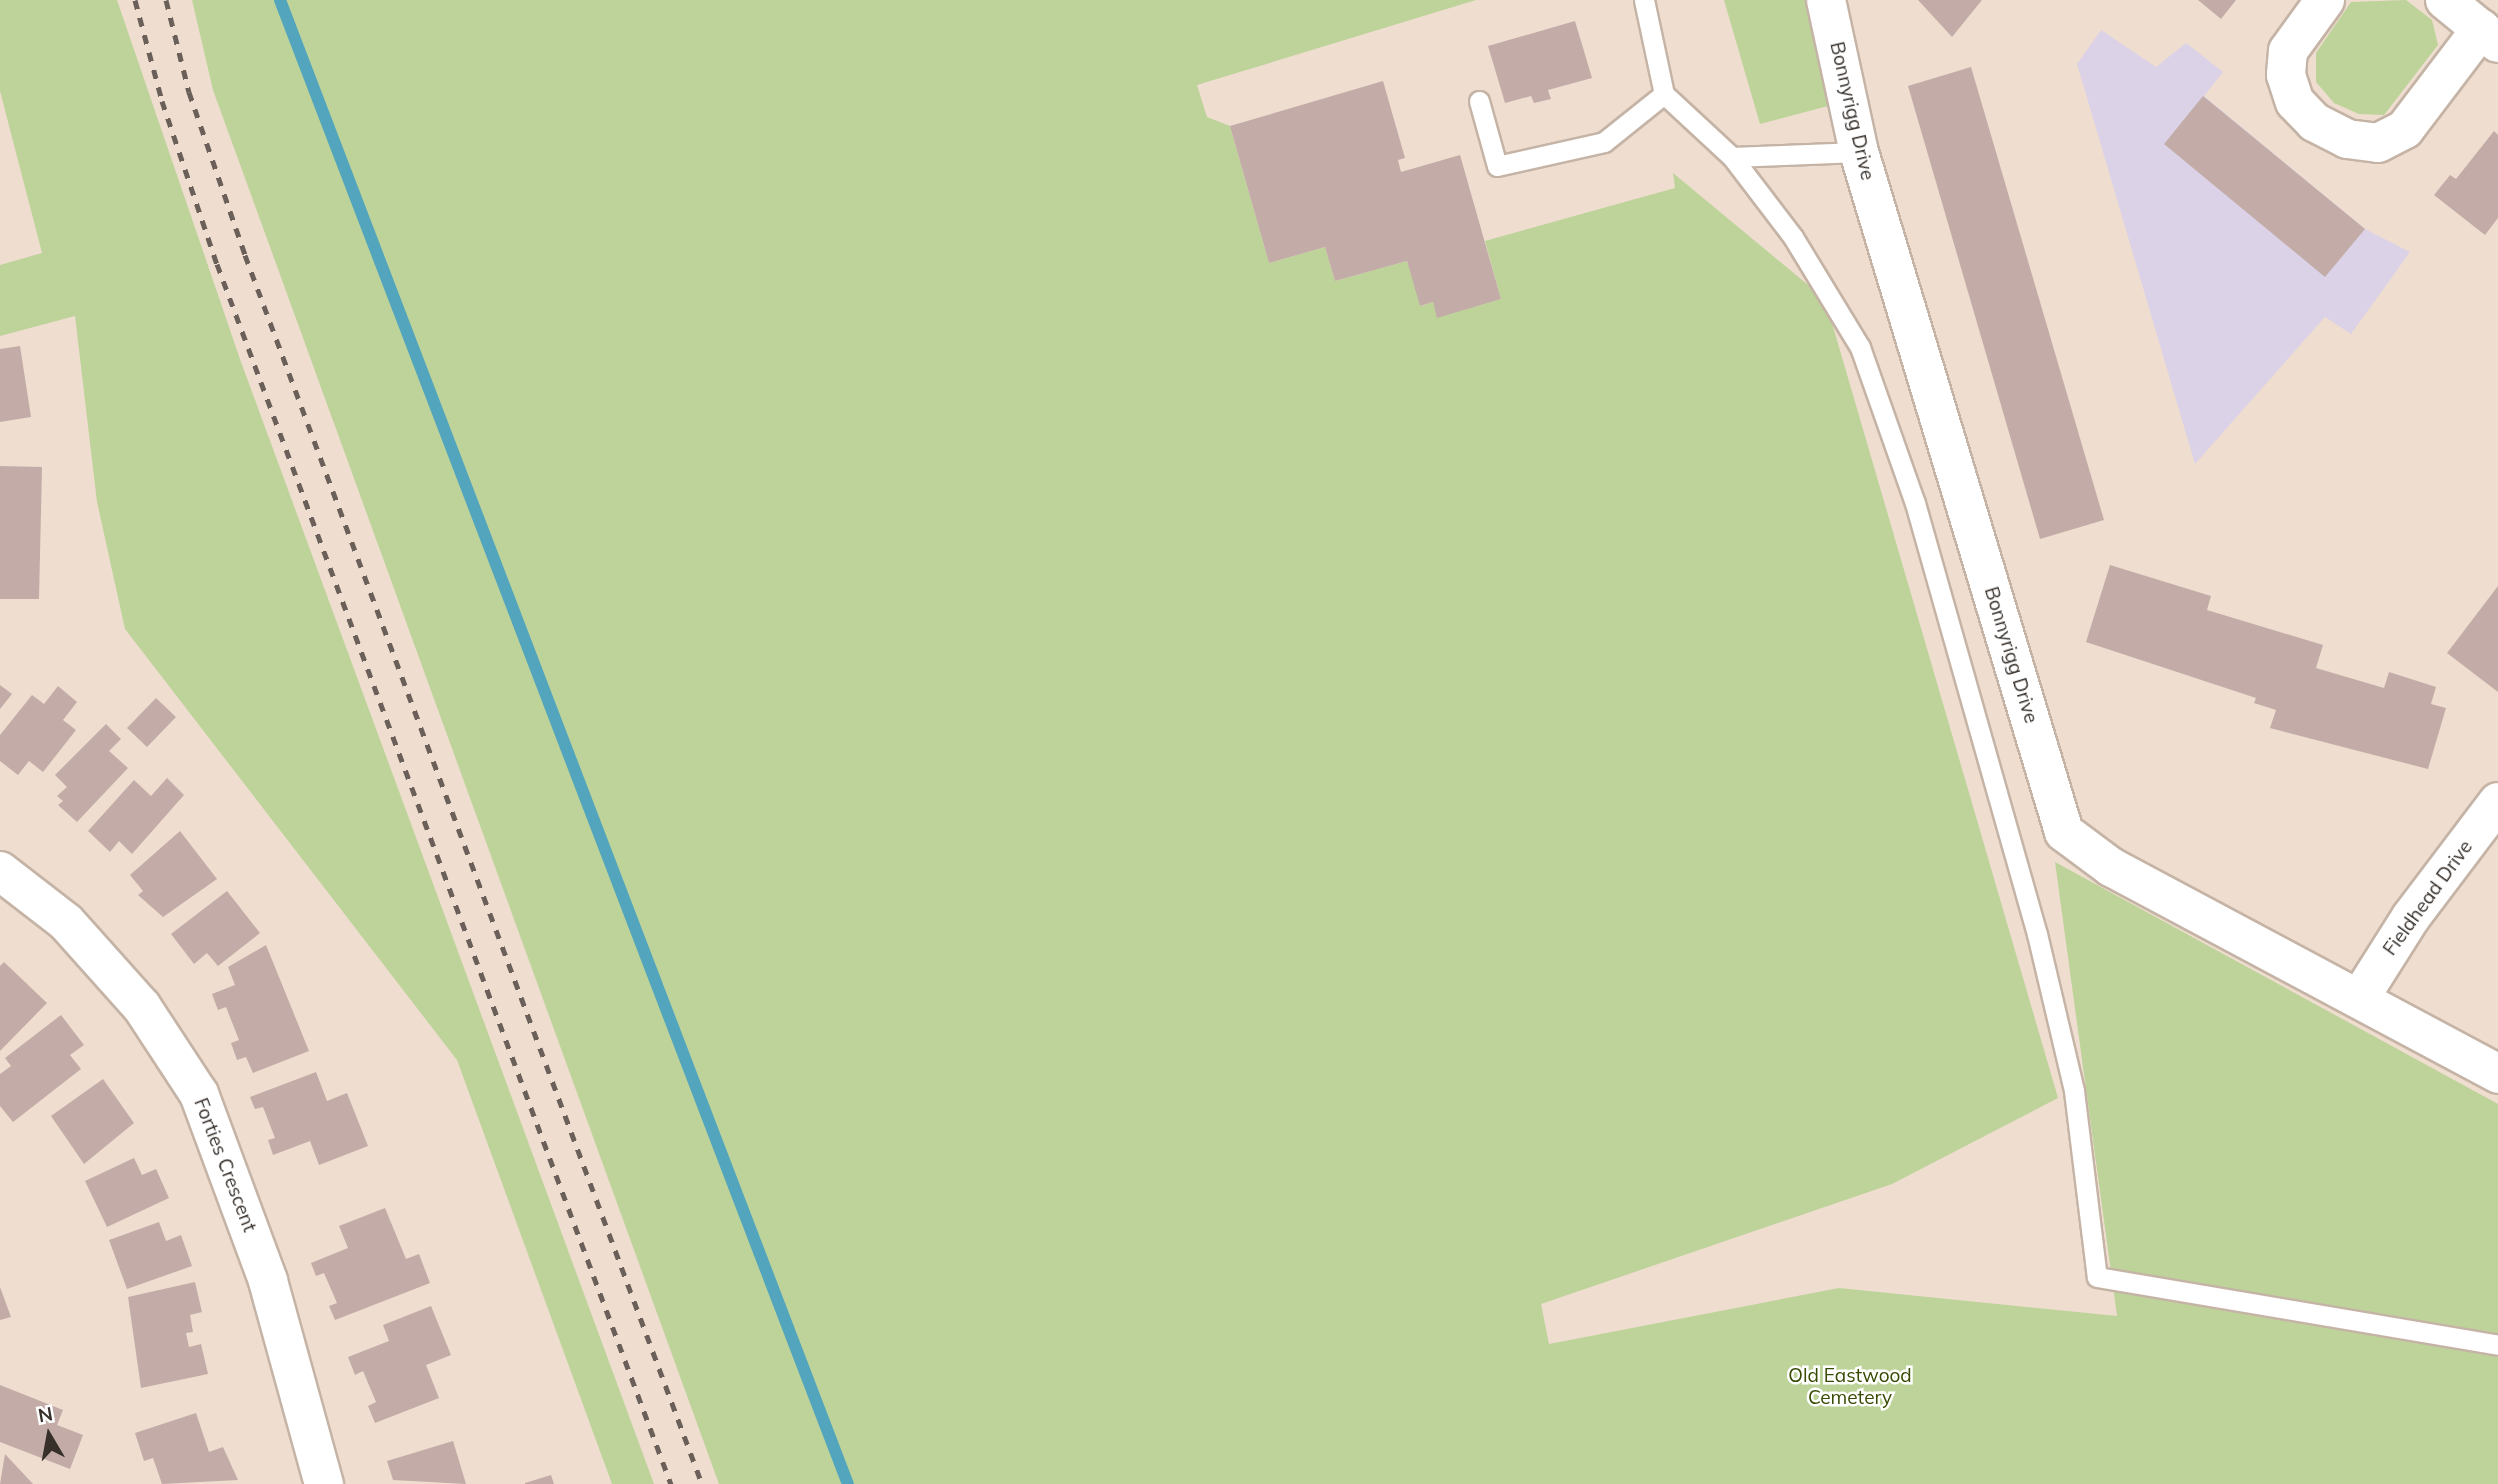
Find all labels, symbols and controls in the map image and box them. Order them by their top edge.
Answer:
street label: Bonnyrigg Drive [1825,40,1879,182]
street label: Bonnyrigg Drive [1979,584,2043,726]
street label: Fieldhead Drive [2379,836,2477,960]
street label: Forties Crescent [189,1095,261,1235]
park label: Old Eastwood Cemetery [1788,1365,1912,1409]
north arrow [14,1400,84,1470]
text: N [36,1401,55,1427]

